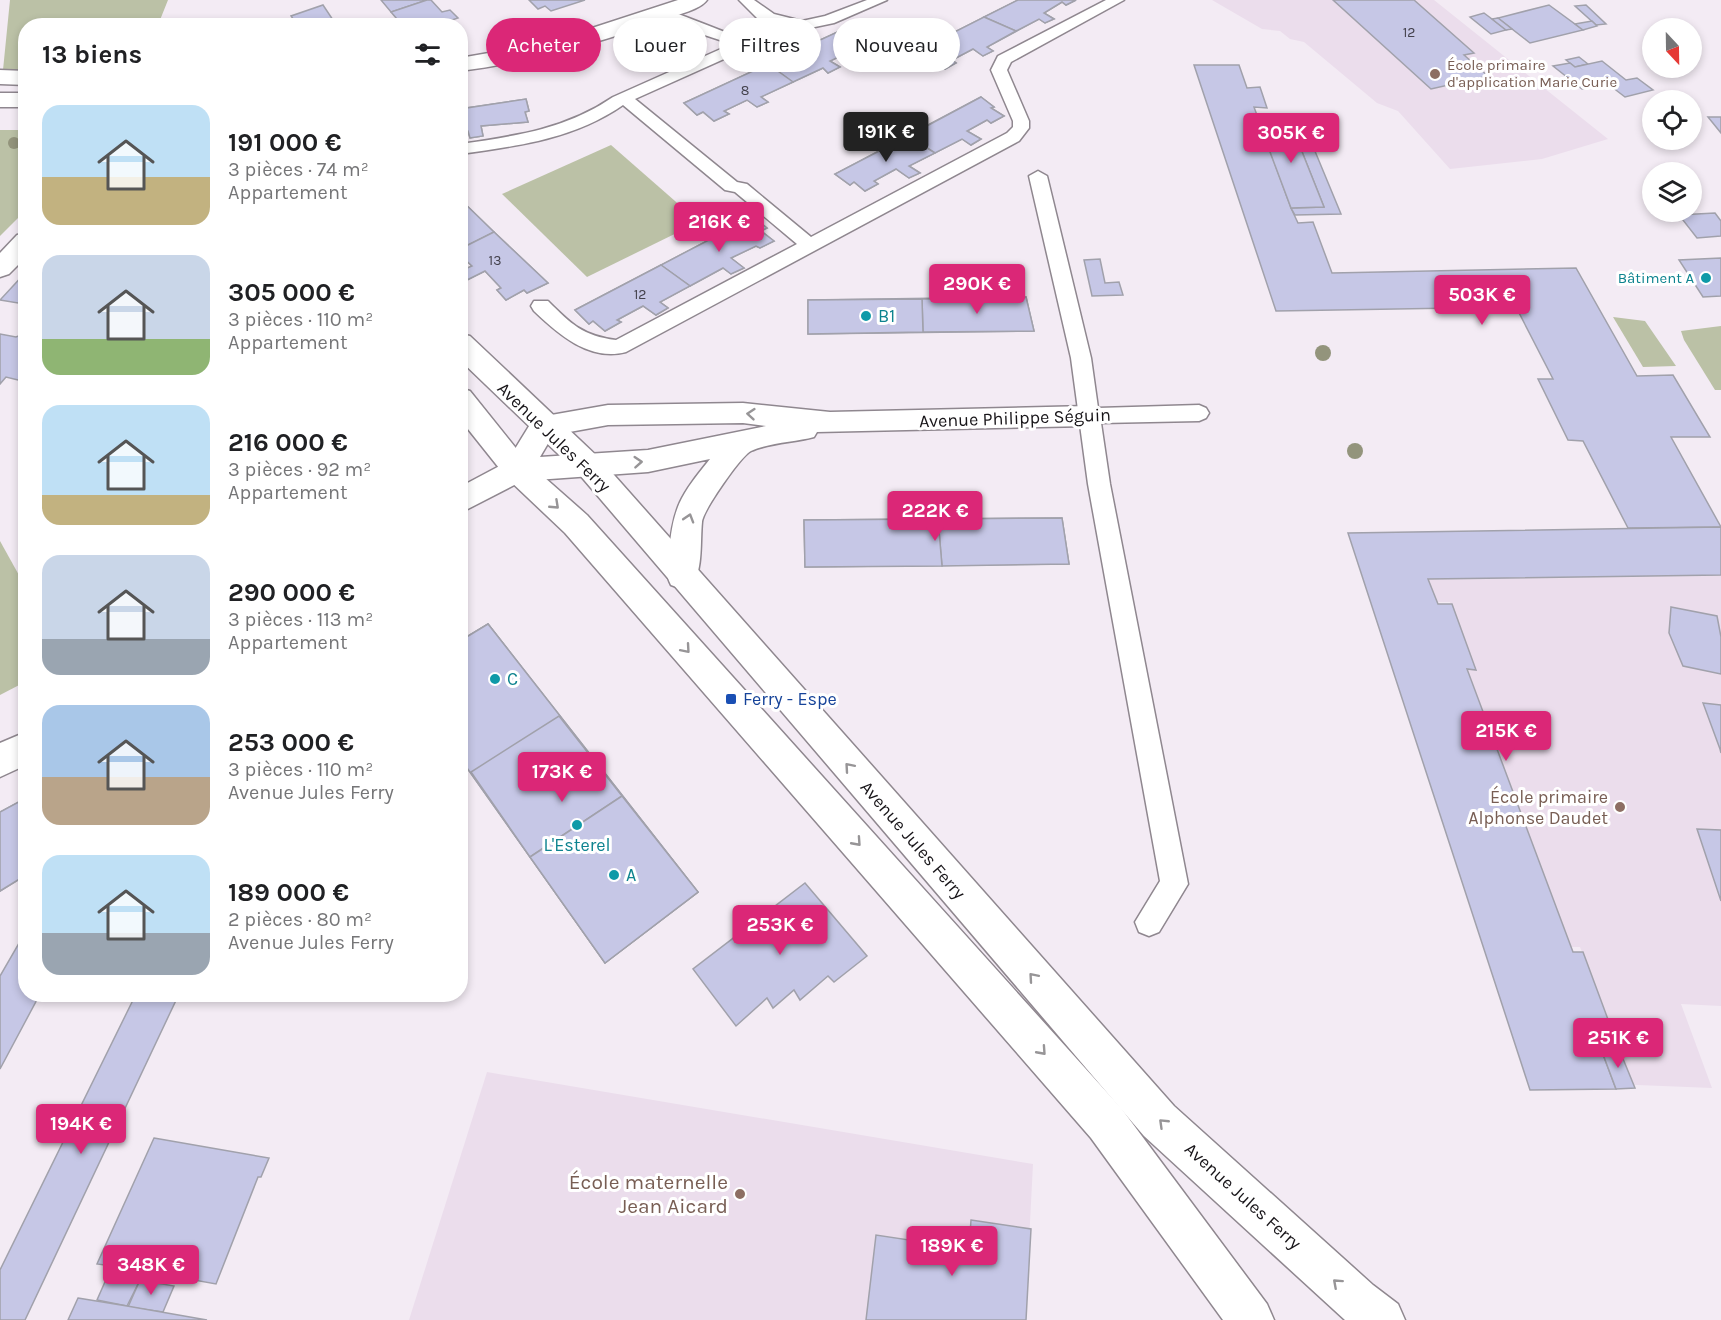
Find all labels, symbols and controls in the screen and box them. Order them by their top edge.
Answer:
chip: Acheter [486,18,601,72]
chip: Louer [613,18,707,72]
chip: Filtres [719,18,821,72]
chip: Nouveau [833,18,960,72]
north arrow [1642,18,1702,78]
map controls [1642,18,1702,222]
house number: 12 [1403,24,1415,41]
icon: filters [411,38,444,71]
text: 13 biens [42,39,142,70]
place label: École primaire d'application Marie Curie [1447,56,1617,91]
marker: École primaire d'application Marie Curie [1428,67,1442,81]
house number: 8 [741,82,749,99]
button: locate [1642,90,1702,150]
pin: 191K € [837,112,935,163]
pin: 305K € [1242,113,1340,164]
text: 191K € [857,120,915,143]
text: 305K € [1257,121,1325,144]
text: 191 000 € [228,127,341,158]
icon: home [90,129,162,201]
text: 3 pièces · 74 m² [228,158,369,181]
button: layers [1642,162,1702,222]
text: Appartement [228,181,347,204]
pin: 216K € [670,202,768,253]
text: 216K € [688,210,750,233]
house number: 13 [489,252,501,269]
pin: 290K € [928,264,1026,315]
place label: Bâtiment A [1618,269,1694,287]
marker: Bâtiment A [1699,271,1713,285]
text: 290K € [943,272,1011,295]
pin: 503K € [1433,275,1531,326]
text: 305 000 € [228,277,355,308]
icon: home [90,279,162,351]
text: 503K € [1448,283,1516,306]
house number: 12 [634,286,646,303]
place label: B1 [878,305,895,327]
text: 3 pièces · 110 m² [228,308,373,331]
marker: B1 [859,309,873,323]
text: Appartement [228,331,347,354]
street label: Avenue Jules Ferry [493,377,616,497]
street label: Avenue Philippe Séguin [919,404,1111,432]
one-way arrow [746,408,755,421]
text: 216 000 € [228,427,348,458]
icon: home [90,429,162,501]
one-way arrow [633,456,643,469]
text: 3 pièces · 92 m² [228,458,371,481]
text: Appartement [228,481,347,504]
pin: 222K € [886,491,984,542]
one-way arrow [548,498,559,509]
text: 222K € [901,499,969,522]
one-way arrow [681,513,694,524]
text: 290 000 € [228,577,355,608]
icon: home [90,579,162,651]
text: 3 pièces · 113 m² [228,608,373,631]
text: Appartement [228,631,347,654]
one-way arrow [679,642,690,653]
place label: C [507,668,518,690]
marker: C [488,672,502,686]
place label: Ferry - Espe [743,688,837,710]
marker: Ferry - Espe [724,692,738,706]
pin: 215K € [1457,711,1555,762]
text: 215K € [1475,719,1537,742]
text: 253 000 € [228,727,354,758]
icon: home [90,729,162,801]
pin: 173K € [513,752,611,803]
text: 3 pièces · 110 m² [228,758,373,781]
text: 173K € [532,760,592,783]
one-way arrow [845,763,856,774]
street label: Avenue Jules Ferry [856,776,971,904]
text: Avenue Jules Ferry [228,781,394,804]
place label: École primaire Alphonse Daudet [1468,785,1608,829]
marker: École primaire Alphonse Daudet [1613,800,1627,814]
marker: L'Esterel [570,818,584,832]
place label: L'Esterel [543,834,611,856]
one-way arrow [850,835,861,846]
place label: A [626,864,636,886]
marker: A [607,868,621,882]
text: 189 000 € [228,877,349,908]
icon: home [90,879,162,951]
pin: 253K € [731,905,829,956]
text: 2 pièces · 80 m² [228,908,372,931]
text: 253K € [747,913,814,936]
text: Avenue Jules Ferry [228,931,394,954]
one-way arrow [1029,973,1040,984]
pin: 251K € [1569,1018,1667,1069]
text: 251K € [1587,1026,1649,1049]
one-way arrow [1035,1044,1046,1055]
pin: 194K € [32,1104,130,1155]
text: 194K € [50,1112,112,1135]
one-way arrow [1159,1119,1170,1130]
street label: Avenue Jules Ferry [1180,1138,1306,1255]
place label: École maternelle Jean Aicard [569,1170,728,1218]
marker: École maternelle Jean Aicard [733,1187,747,1201]
pin: 189K € [903,1226,1001,1277]
text: 189K € [920,1234,984,1257]
pin: 348K € [102,1245,200,1296]
text: 348K € [117,1253,185,1276]
one-way arrow [1334,1279,1344,1290]

